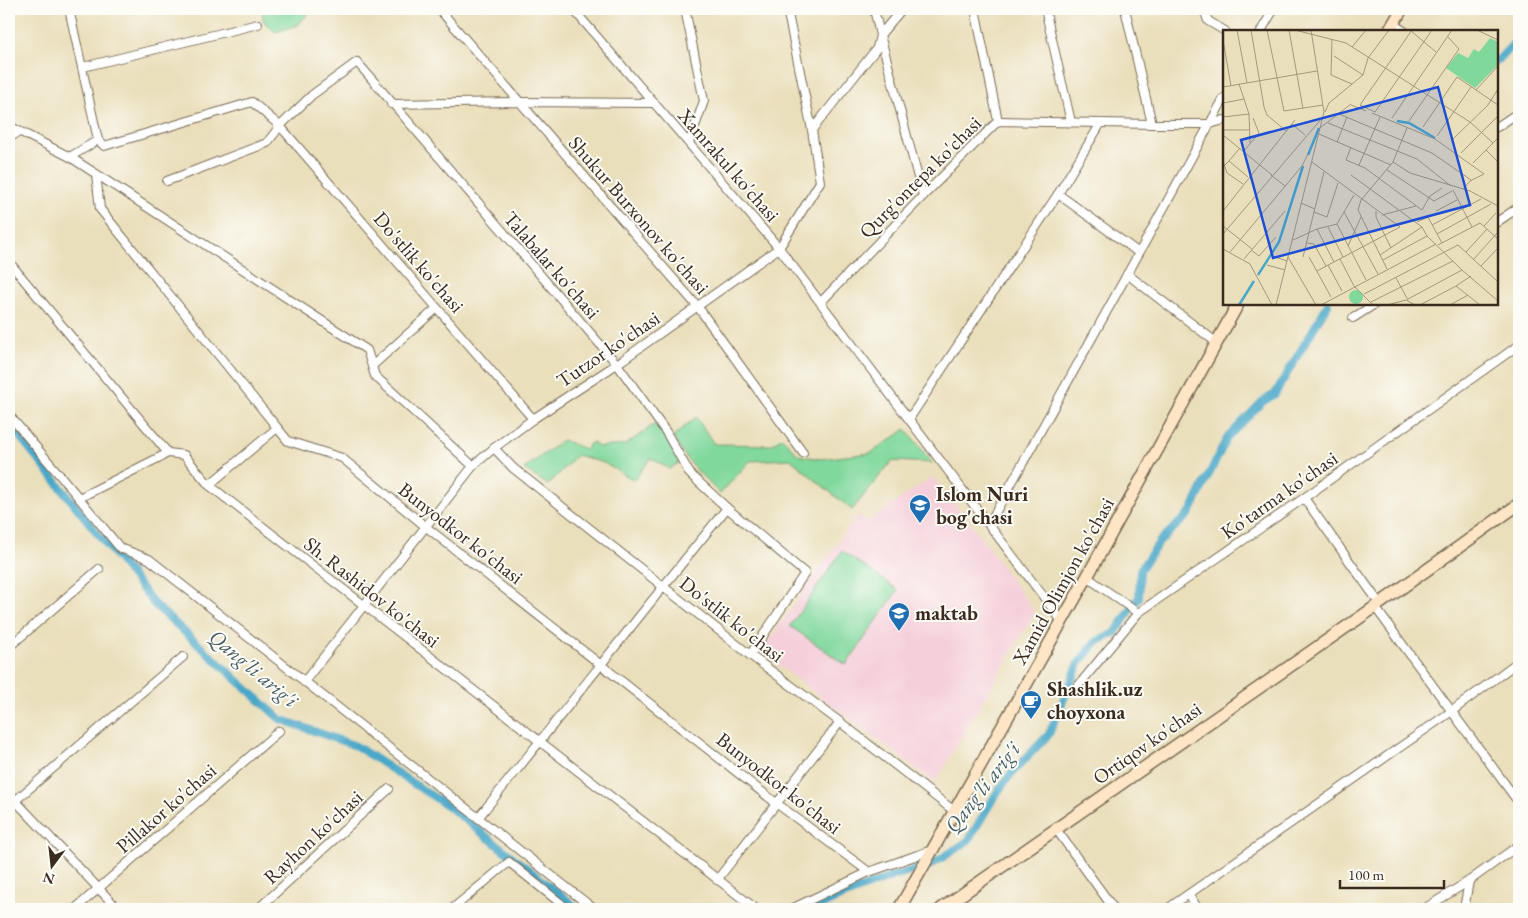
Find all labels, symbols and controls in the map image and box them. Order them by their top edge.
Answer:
inset map [1223,30,1498,305]
street label: Xamrakul ko'chasi [672,102,785,227]
street label: Qurg'ontepa ko'chasi [853,110,987,244]
street label: Shukur Burxonov ko'chasi [563,130,715,300]
street label: Do'stlik ko'chasi [368,206,470,318]
street label: Talabalar ko'chasi [498,206,606,324]
street label: Tutzor ko'chasi [551,305,665,393]
street label: Ko'tarma ko'chasi [1215,445,1343,545]
street label: Bunyodkor ko'chasi [393,476,529,590]
place label: Islom Nuri bog'chasi [936,481,1028,530]
school or university icon: Islom Nuri bog'chasi [908,493,932,524]
street label: Xamid Olimjon ko'chasi [1006,493,1120,670]
street label: Sh. Rashidov ko'chasi [299,531,445,653]
street label: Do'stlik ko'chasi [674,570,790,668]
place label: maktab [915,600,978,626]
school or university icon: maktab [887,601,911,632]
water label: Qang'li arig'i [204,623,305,714]
place label: Shashlik.uz choyxona [1047,676,1143,725]
cafe icon: Shashlik.uz choyxona [1019,689,1043,720]
street label: Ortiqov ko'chasi [1088,696,1207,790]
street label: Bunyodkor ko'chasi [711,726,847,840]
water label: Qang'li arig'i [938,736,1026,838]
street label: Pillakor ko'chasi [110,757,222,859]
street label: Rayhon ko'chasi [258,784,368,890]
north arrow [28,840,78,890]
scale bar [1340,858,1444,890]
text: 100 m [1348,865,1385,884]
text: N [40,868,56,889]

